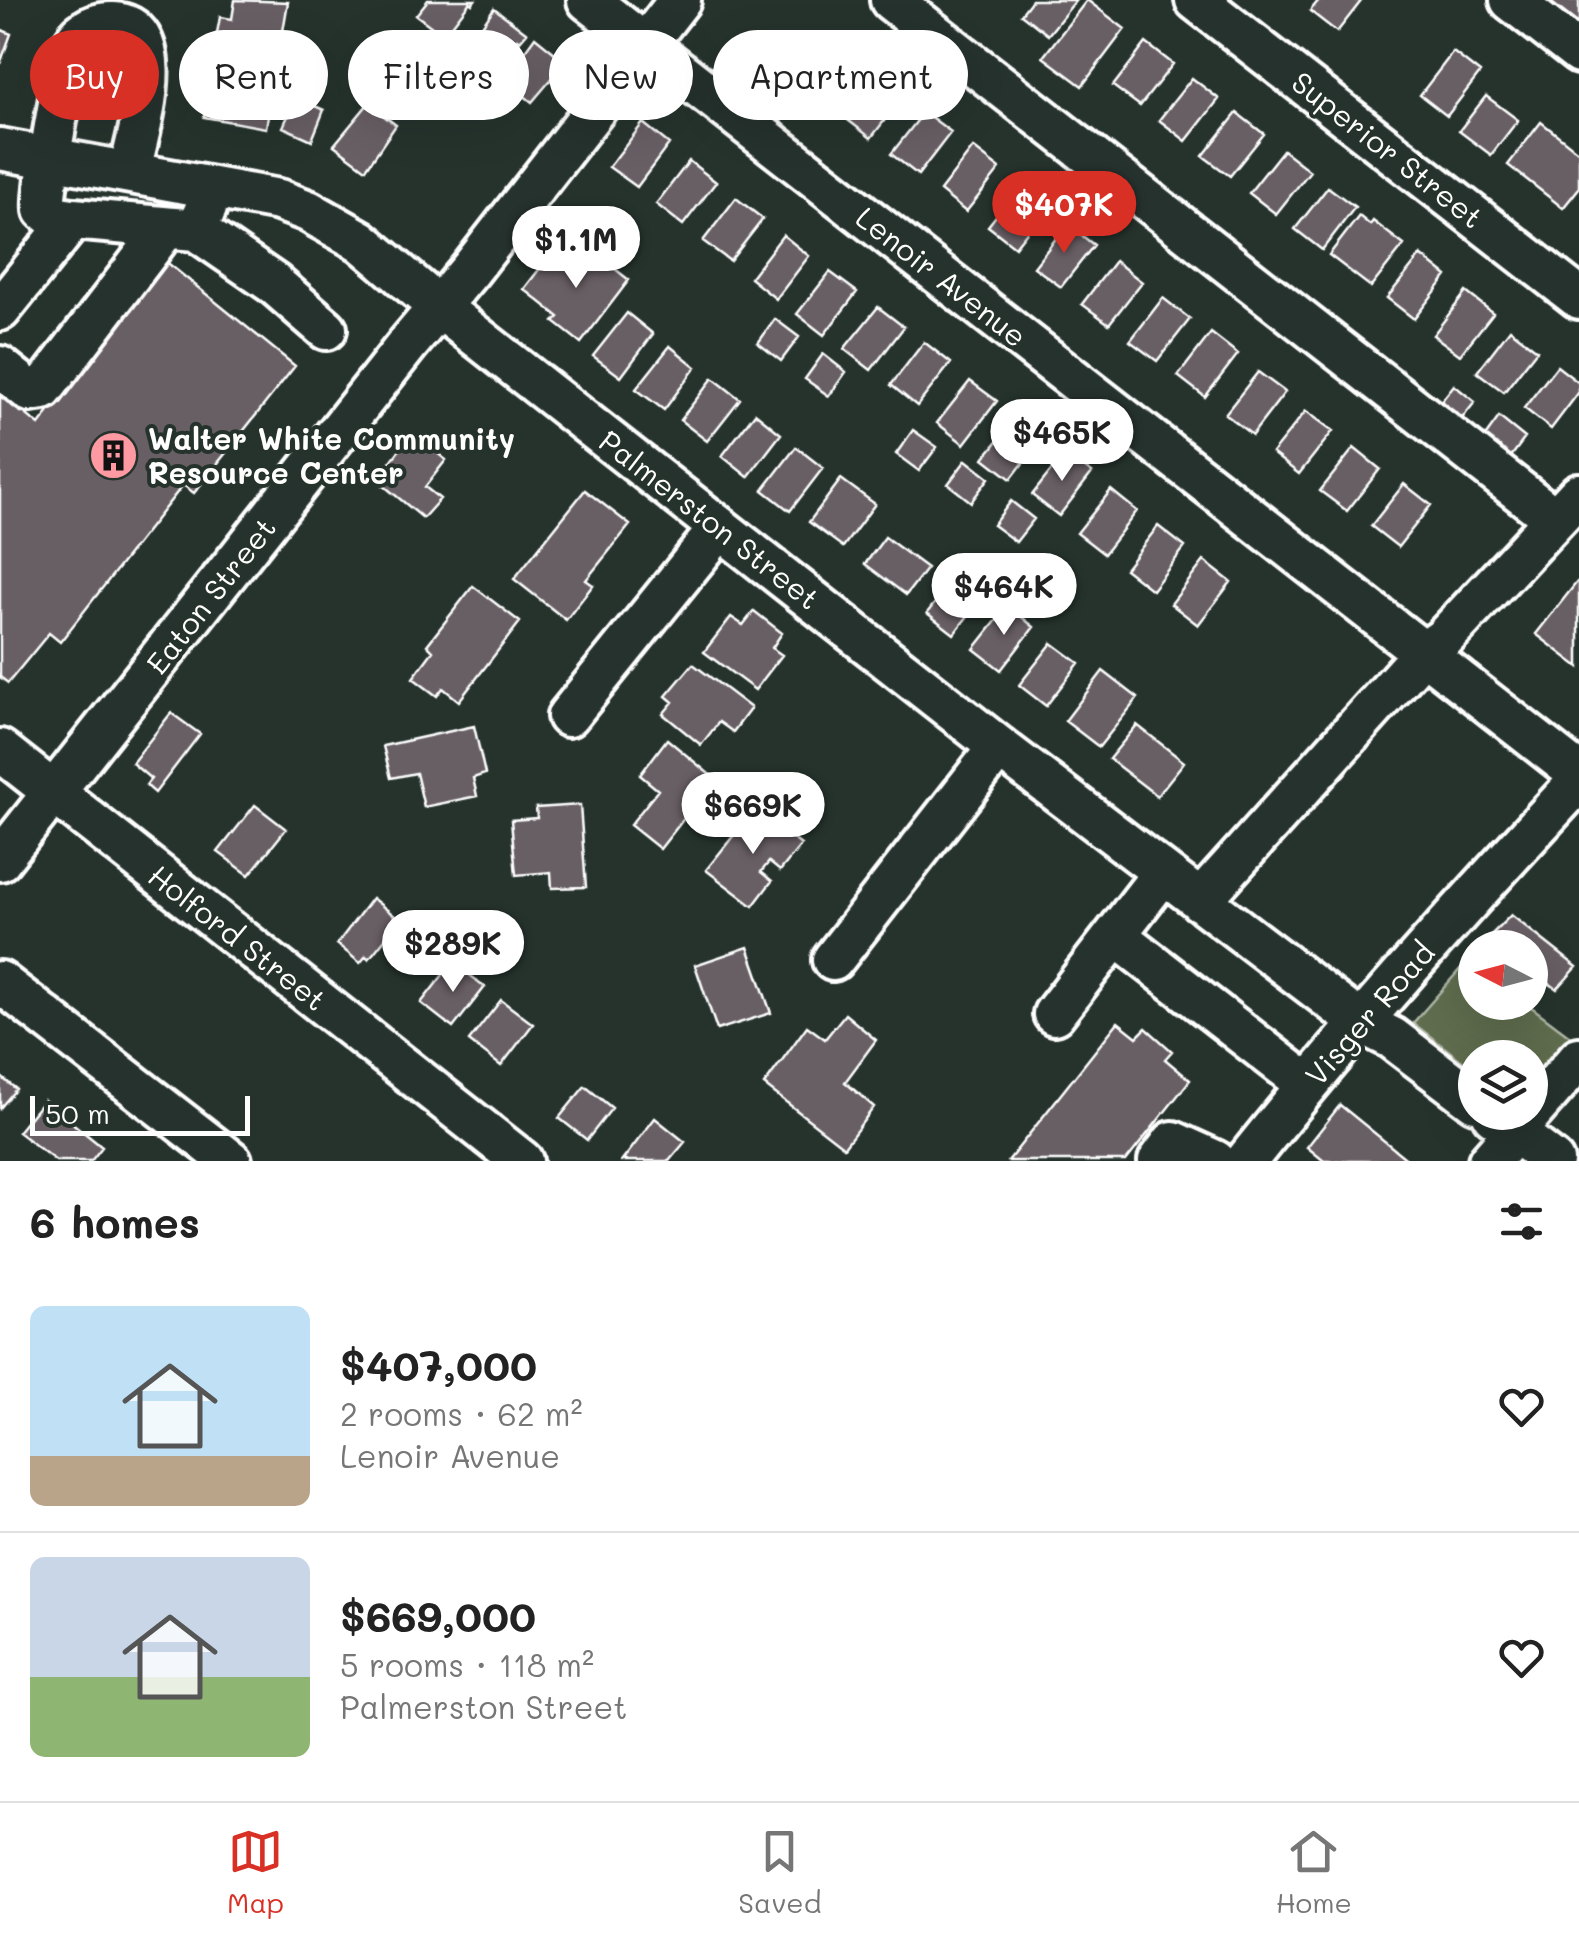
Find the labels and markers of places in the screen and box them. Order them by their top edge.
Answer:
pin: $407K [994,171,1134,256]
pin: $1.1M [506,206,646,291]
pin: $465K [992,399,1132,484]
place label: Walter White Community Resource Center [148,418,515,492]
building icon: Walter White Community Resource Center [87,429,139,481]
pin: $464K [934,553,1074,638]
pin: $669K [683,772,823,857]
pin: $289K [383,910,523,995]

